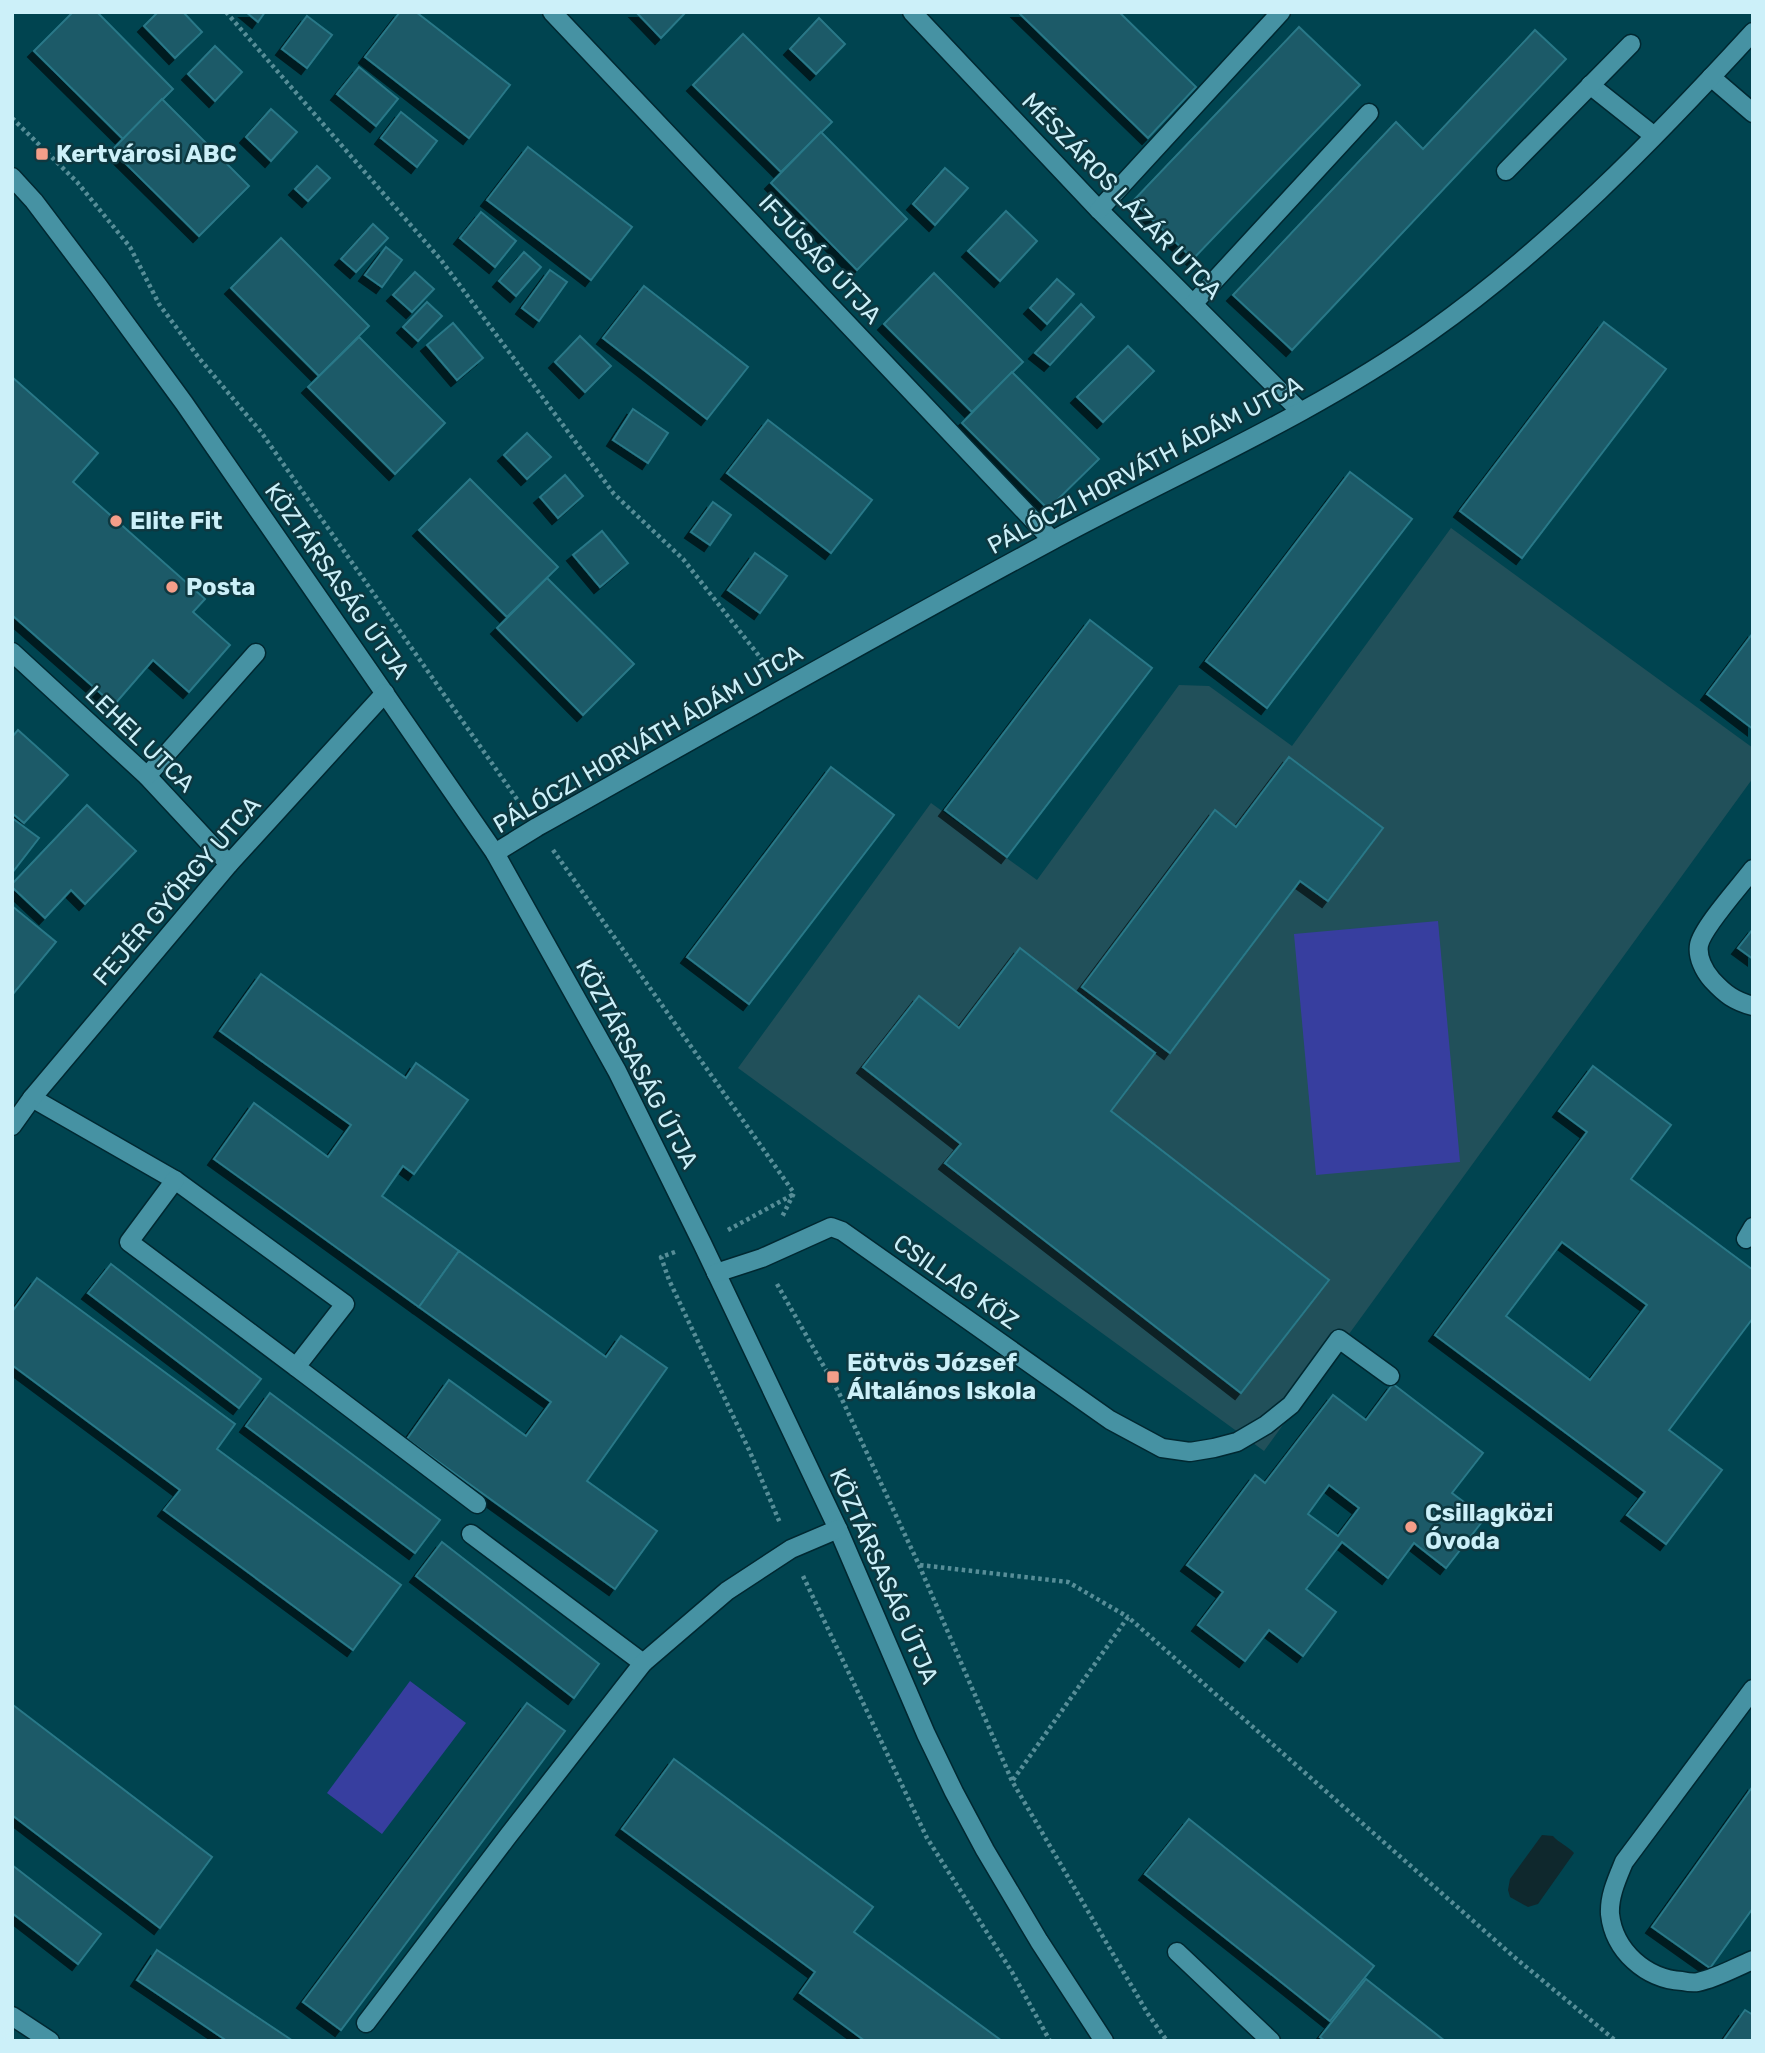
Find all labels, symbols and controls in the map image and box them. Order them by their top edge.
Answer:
street label: MÉSZÁROS LÁZÁR UTCA [1016,87,1228,305]
place label: Kertvárosi ABC [56,140,237,168]
marker: Kertvárosi ABC [34,146,50,162]
street label: IFJÚSÁG ÚTJA [753,188,887,330]
street label: PÁLÓCZI HORVÁTH ÁDÁM UTCA [983,370,1307,560]
street label: KÖZTÁRSASÁG ÚTJA [259,478,415,684]
place label: Elite Fit [130,507,223,535]
marker: Elite Fit [108,513,124,529]
place label: Posta [186,573,255,601]
marker: Posta [164,579,180,595]
street label: PÁLÓCZI HORVÁTH ÁDÁM UTCA [489,639,807,839]
street label: LEHEL UTCA [80,680,200,798]
street label: FEJÉR GYÖRGY UTCA [87,791,267,991]
street label: KÖZTÁRSASÁG ÚTJA [570,955,704,1173]
street label: CSILLAG KÖZ [888,1229,1024,1335]
place label: Eötvös József Általános Iskola [847,1349,1036,1405]
marker: Eötvös József Általános Iskola [825,1369,841,1385]
street label: KÖZTÁRSASÁG ÚTJA [824,1464,944,1688]
place label: Csillagközi Óvoda [1425,1499,1553,1555]
marker: Csillagközi Óvoda [1403,1519,1419,1535]

